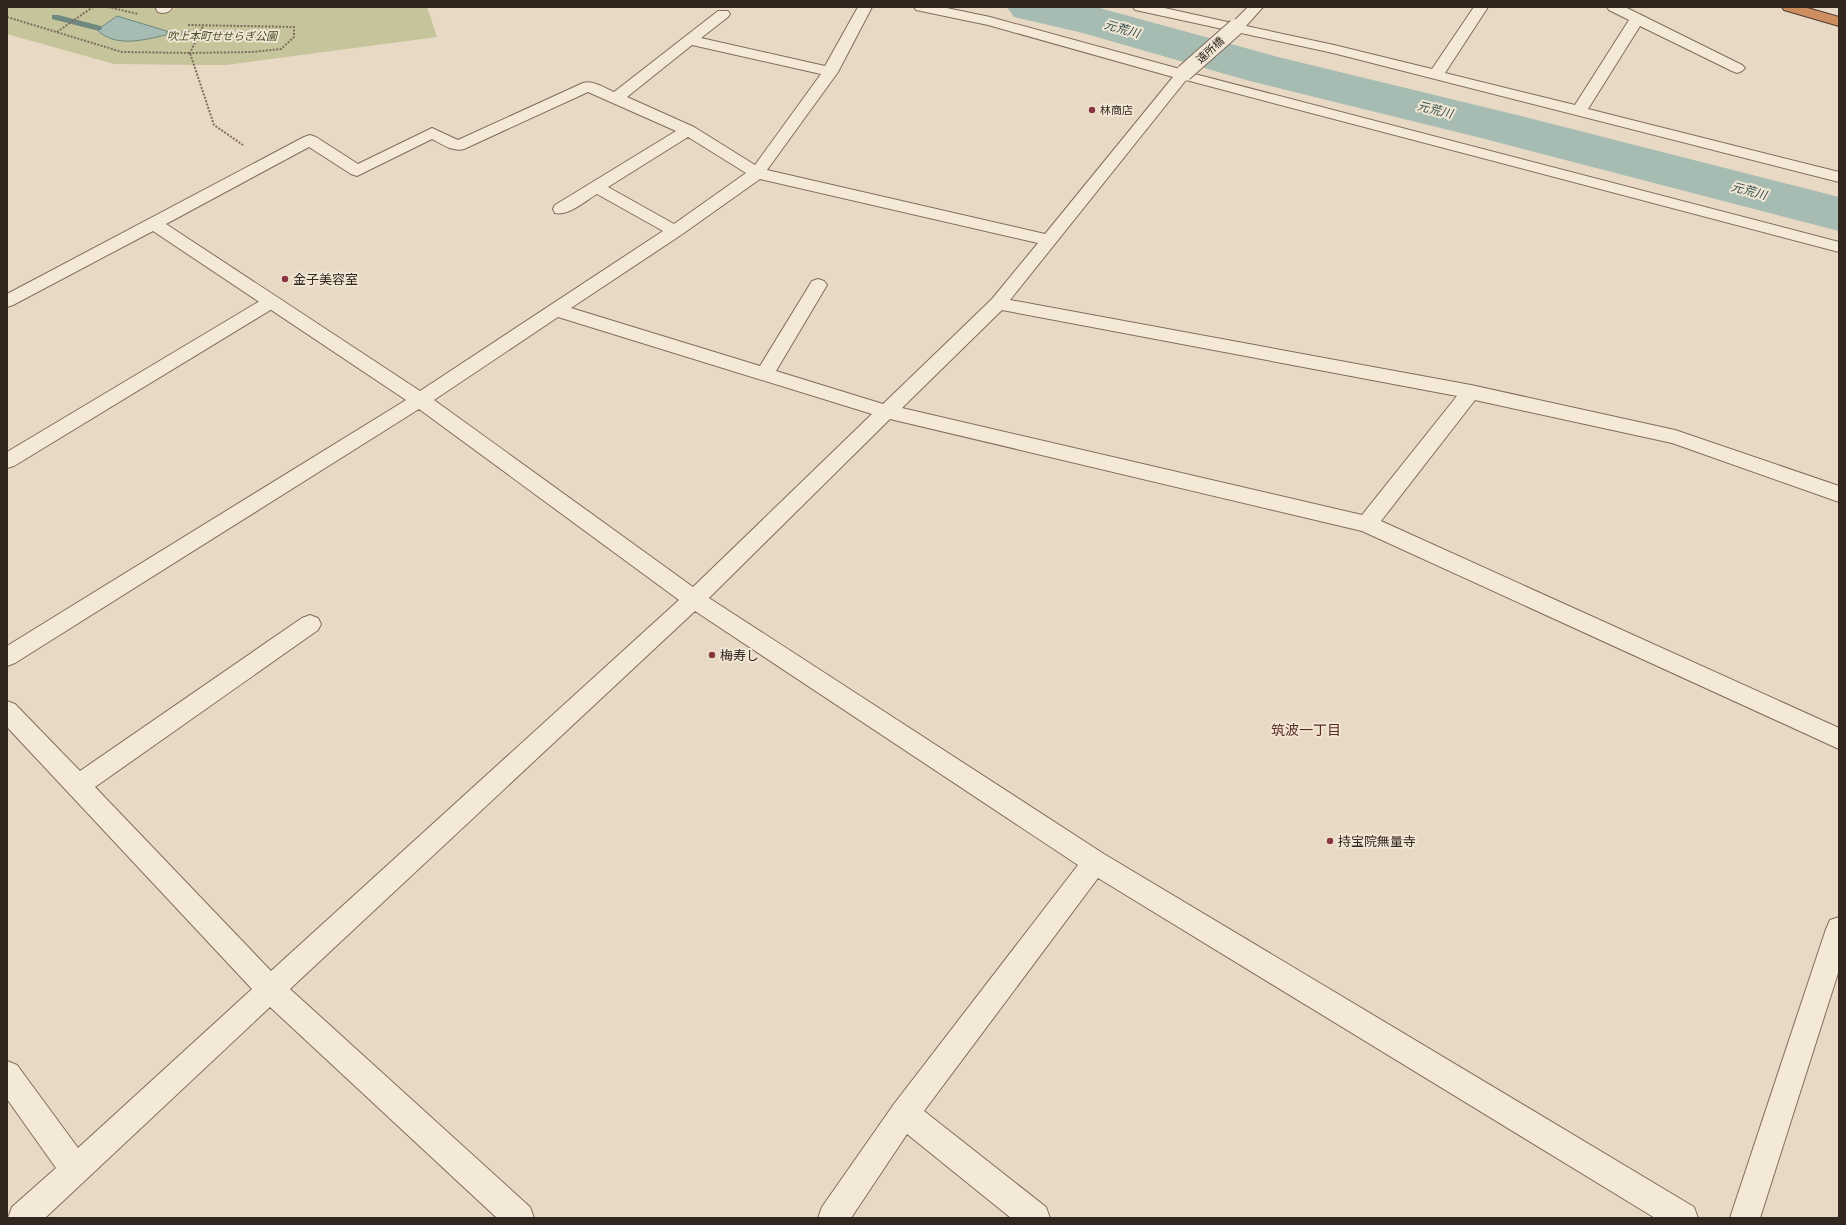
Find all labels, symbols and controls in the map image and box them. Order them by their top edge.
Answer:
water label: 元荒川 [1103,16,1143,41]
park label: 吹上本町せせらぎ公園 [167,29,279,43]
street label: 遠所橋 [1193,34,1227,66]
water label: 元荒川 [1416,98,1456,122]
place label: 林商店 [1100,103,1133,117]
marker: 林商店 [1087,105,1097,115]
water label: 元荒川 [1730,179,1770,203]
place label: 金子美容室 [293,271,358,288]
marker: 金子美容室 [280,274,290,284]
place label: 梅寿し [720,647,759,664]
marker: 梅寿し [707,650,717,660]
district label: 筑波一丁目 [1271,721,1341,739]
place label: 持宝院無量寺 [1338,833,1416,850]
marker: 持宝院無量寺 [1325,836,1335,846]

